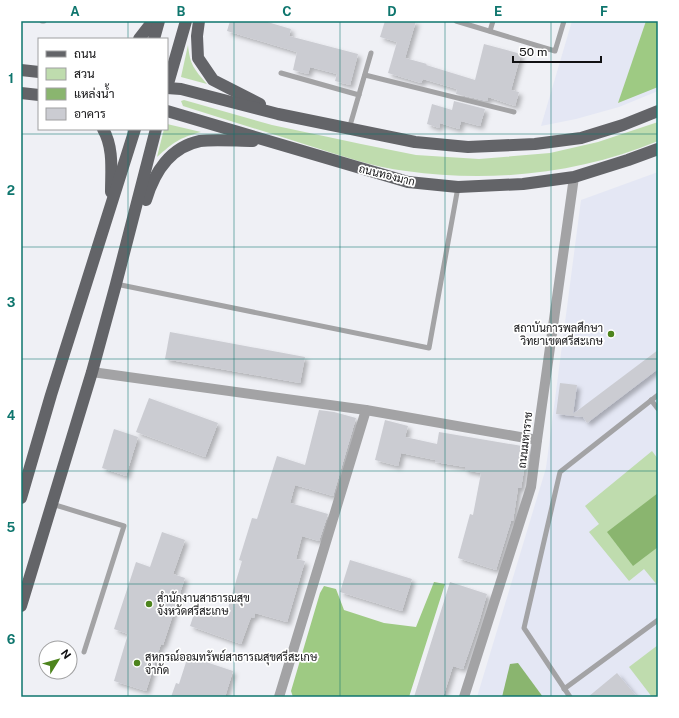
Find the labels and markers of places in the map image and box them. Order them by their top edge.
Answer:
place label: สถาบันการพลศึกษา วิทยาเขตศรีสะเกษ [514,321,604,347]
marker: สถาบันการพลศึกษา วิทยาเขตศรีสะเกษ [606,329,616,339]
place label: สำนักงานสาธารณสุข จังหวัดศรีสะเกษ [157,591,250,617]
marker: สำนักงานสาธารณสุข จังหวัดศรีสะเกษ [144,599,154,609]
place label: สหกรณ์ออมทรัพย์สาธารณสุขศรีสะเกษ จำกัด [145,649,318,676]
marker: สหกรณ์ออมทรัพย์สาธารณสุขศรีสะเกษ จำกัด [132,658,142,668]

